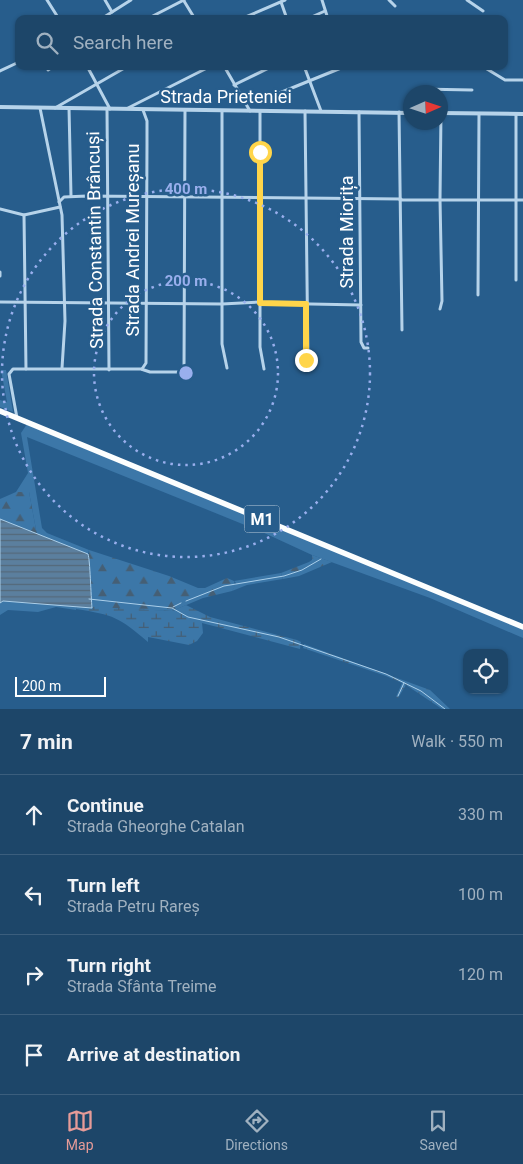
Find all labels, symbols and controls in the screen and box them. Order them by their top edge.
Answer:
search box [15,15,508,70]
icon: search [33,29,61,57]
text: Search here [73,31,173,54]
north arrow [403,85,448,130]
street label: Strada Prieteniei [160,86,292,107]
street label: Strada Constantin Brâncuși [82,131,108,349]
route start [249,141,272,164]
street label: Strada Andrei Mureșanu [122,144,144,336]
street label: Strada Miorița [336,175,358,289]
text: 400 m [165,180,207,198]
text: 200 m [165,272,207,290]
route end [295,349,318,372]
centre of rings [177,364,195,382]
road number: M1 [244,506,280,532]
map controls [463,649,508,694]
button: locate [463,649,508,694]
scale bar [15,674,106,697]
text: 200 m [22,678,61,694]
text: 7 min [20,730,73,754]
text: Walk · 550 m [411,732,503,751]
text: Continue [67,794,144,817]
icon: ahead [20,801,48,829]
text: 330 m [458,805,503,824]
text: Strada Gheorghe Catalan [67,817,245,836]
text: Turn left [67,874,140,897]
icon: left [20,881,48,909]
text: 100 m [458,885,503,904]
text: Strada Petru Rareș [67,897,200,916]
text: Turn right [67,954,151,977]
icon: right [20,961,48,989]
text: 120 m [458,965,503,984]
text: Strada Sfânta Treime [67,977,217,996]
icon: arrive [20,1041,48,1069]
text: Arrive at destination [67,1043,240,1066]
tab: Map [66,1107,94,1153]
tab: Directions [225,1107,288,1153]
tab: Saved [419,1107,457,1153]

